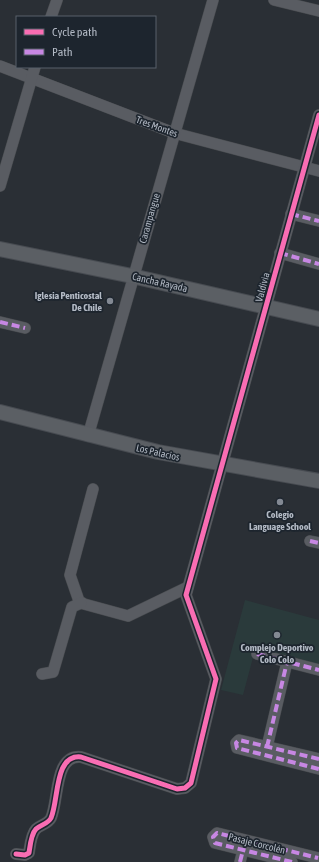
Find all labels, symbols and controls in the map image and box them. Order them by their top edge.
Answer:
legend [16,16,156,68]
text: Cycle path [52,25,97,39]
text: Path [52,45,73,59]
street label: Tres Montes [135,114,179,139]
street label: Carampangue [137,191,162,244]
street label: Cancha Rayada [131,271,189,294]
street label: Valdivia [253,271,272,303]
place label: Iglesia Penticostal De Chile [35,290,102,313]
marker: Iglesia Penticostal De Chile [105,296,115,306]
street label: Los Palacios [135,442,181,463]
marker: Colegio Language School [275,497,285,507]
place label: Colegio Language School [249,509,311,532]
marker: Complejo Deportivo Colo Colo [272,630,282,640]
place label: Complejo Deportivo Colo Colo [241,642,314,665]
street label: Pasaje Corcolén [227,831,287,856]

